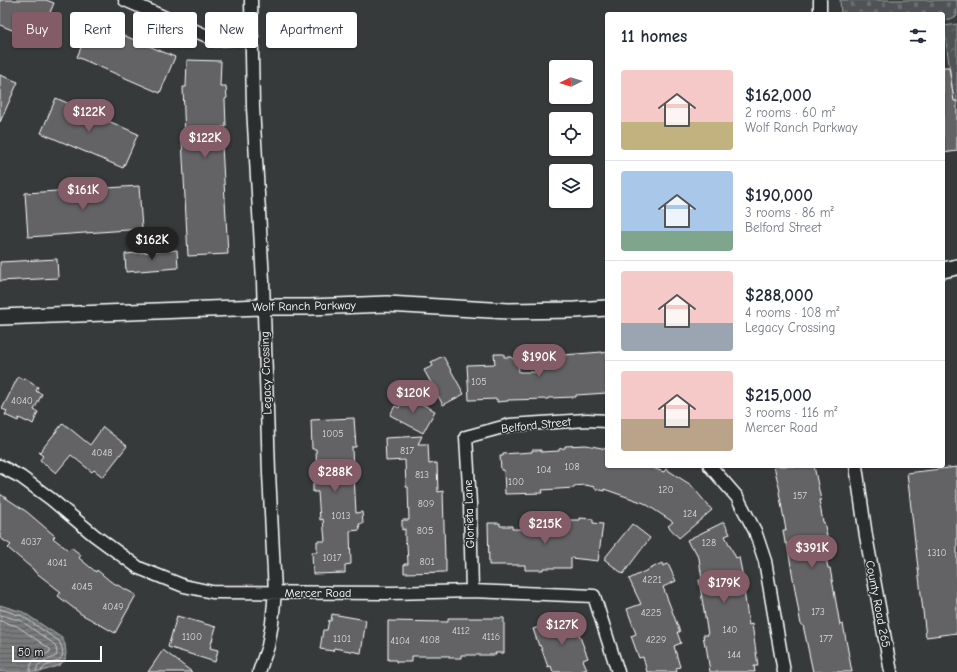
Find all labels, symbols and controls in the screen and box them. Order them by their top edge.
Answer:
chip: Buy [12,12,62,48]
chip: Rent [70,12,125,48]
chip: Filters [133,12,197,48]
chip: New [205,12,258,48]
chip: Apartment [266,12,357,48]
icon: filters [907,25,929,47]
text: 11 homes [621,27,687,46]
north arrow [549,60,593,104]
map controls [549,60,593,208]
icon: home [653,86,701,134]
text: $162,000 [745,86,812,105]
pin: $122K [61,99,117,133]
text: $122K [72,104,106,119]
text: 2 rooms · 60 m² [745,105,835,120]
button: locate [549,112,593,156]
text: Wolf Ranch Parkway [745,120,857,135]
pin: $122K [177,125,233,159]
text: $122K [188,130,222,145]
button: layers [549,164,593,208]
pin: $161K [55,177,111,211]
text: $161K [67,182,99,197]
text: $190,000 [745,186,813,205]
icon: home [653,187,701,235]
text: 3 rooms · 86 m² [745,205,834,220]
text: Belford Street [745,220,821,235]
pin: $162K [124,227,180,261]
text: $162K [135,232,169,247]
text: $288,000 [745,286,814,305]
icon: home [653,287,701,335]
street label: Wolf Ranch Parkway [252,298,357,314]
text: 4 rooms · 108 m² [745,305,840,320]
text: Legacy Crossing [745,320,835,335]
street label: Legacy Crossing [258,331,274,415]
pin: $190K [511,344,567,378]
text: $190K [522,349,556,364]
house number: 105 [471,376,487,388]
pin: $120K [385,380,441,414]
text: $120K [396,385,430,400]
text: $215,000 [745,386,812,405]
icon: home [653,387,701,435]
house number: 4040 [11,395,33,407]
text: 3 rooms · 116 m² [745,405,837,420]
street label: Belford Street [500,414,572,436]
text: Mercer Road [745,420,818,435]
house number: 1005 [322,428,344,440]
house number: 817 [400,445,414,457]
house number: 4048 [92,447,112,459]
pin: $288K [307,459,363,493]
house number: 108 [564,461,580,473]
text: $288K [318,464,352,479]
house number: 104 [537,464,552,476]
house number: 813 [415,469,429,481]
house number: 100 [508,476,524,488]
street label: Glorieta Lane [461,479,477,549]
house number: 120 [658,484,674,496]
house number: 157 [793,490,807,502]
house number: 809 [418,498,434,510]
house number: 124 [683,508,697,520]
house number: 1013 [331,510,351,522]
pin: $215K [517,511,573,545]
text: $215K [528,516,562,531]
house number: 805 [417,525,433,537]
pin: $391K [784,535,840,569]
house number: 4037 [21,536,42,548]
house number: 128 [702,537,716,549]
text: $391K [795,540,829,555]
house number: 1310 [927,547,947,559]
house number: 1017 [323,552,342,564]
house number: 801 [419,556,435,568]
house number: 4041 [47,557,67,569]
street label: County Road 265 [863,559,893,649]
pin: $179K [696,570,752,604]
house number: 4221 [642,574,662,586]
text: $179K [708,575,740,590]
house number: 4045 [71,581,93,593]
street label: Mercer Road [285,586,351,600]
house number: 4049 [102,601,124,613]
house number: 173 [811,606,825,618]
house number: 4225 [641,607,661,619]
pin: $127K [534,612,590,646]
text: $127K [546,617,578,632]
house number: 140 [723,624,737,636]
house number: 4112 [452,625,470,637]
house number: 1100 [182,631,202,643]
house number: 4116 [482,631,500,643]
house number: 1101 [333,633,351,645]
house number: 177 [819,633,833,645]
house number: 4108 [420,634,440,646]
house number: 4229 [646,634,666,646]
house number: 4104 [390,635,410,647]
scale bar [12,644,102,663]
text: 50 m [18,646,43,659]
house number: 144 [727,649,741,661]

